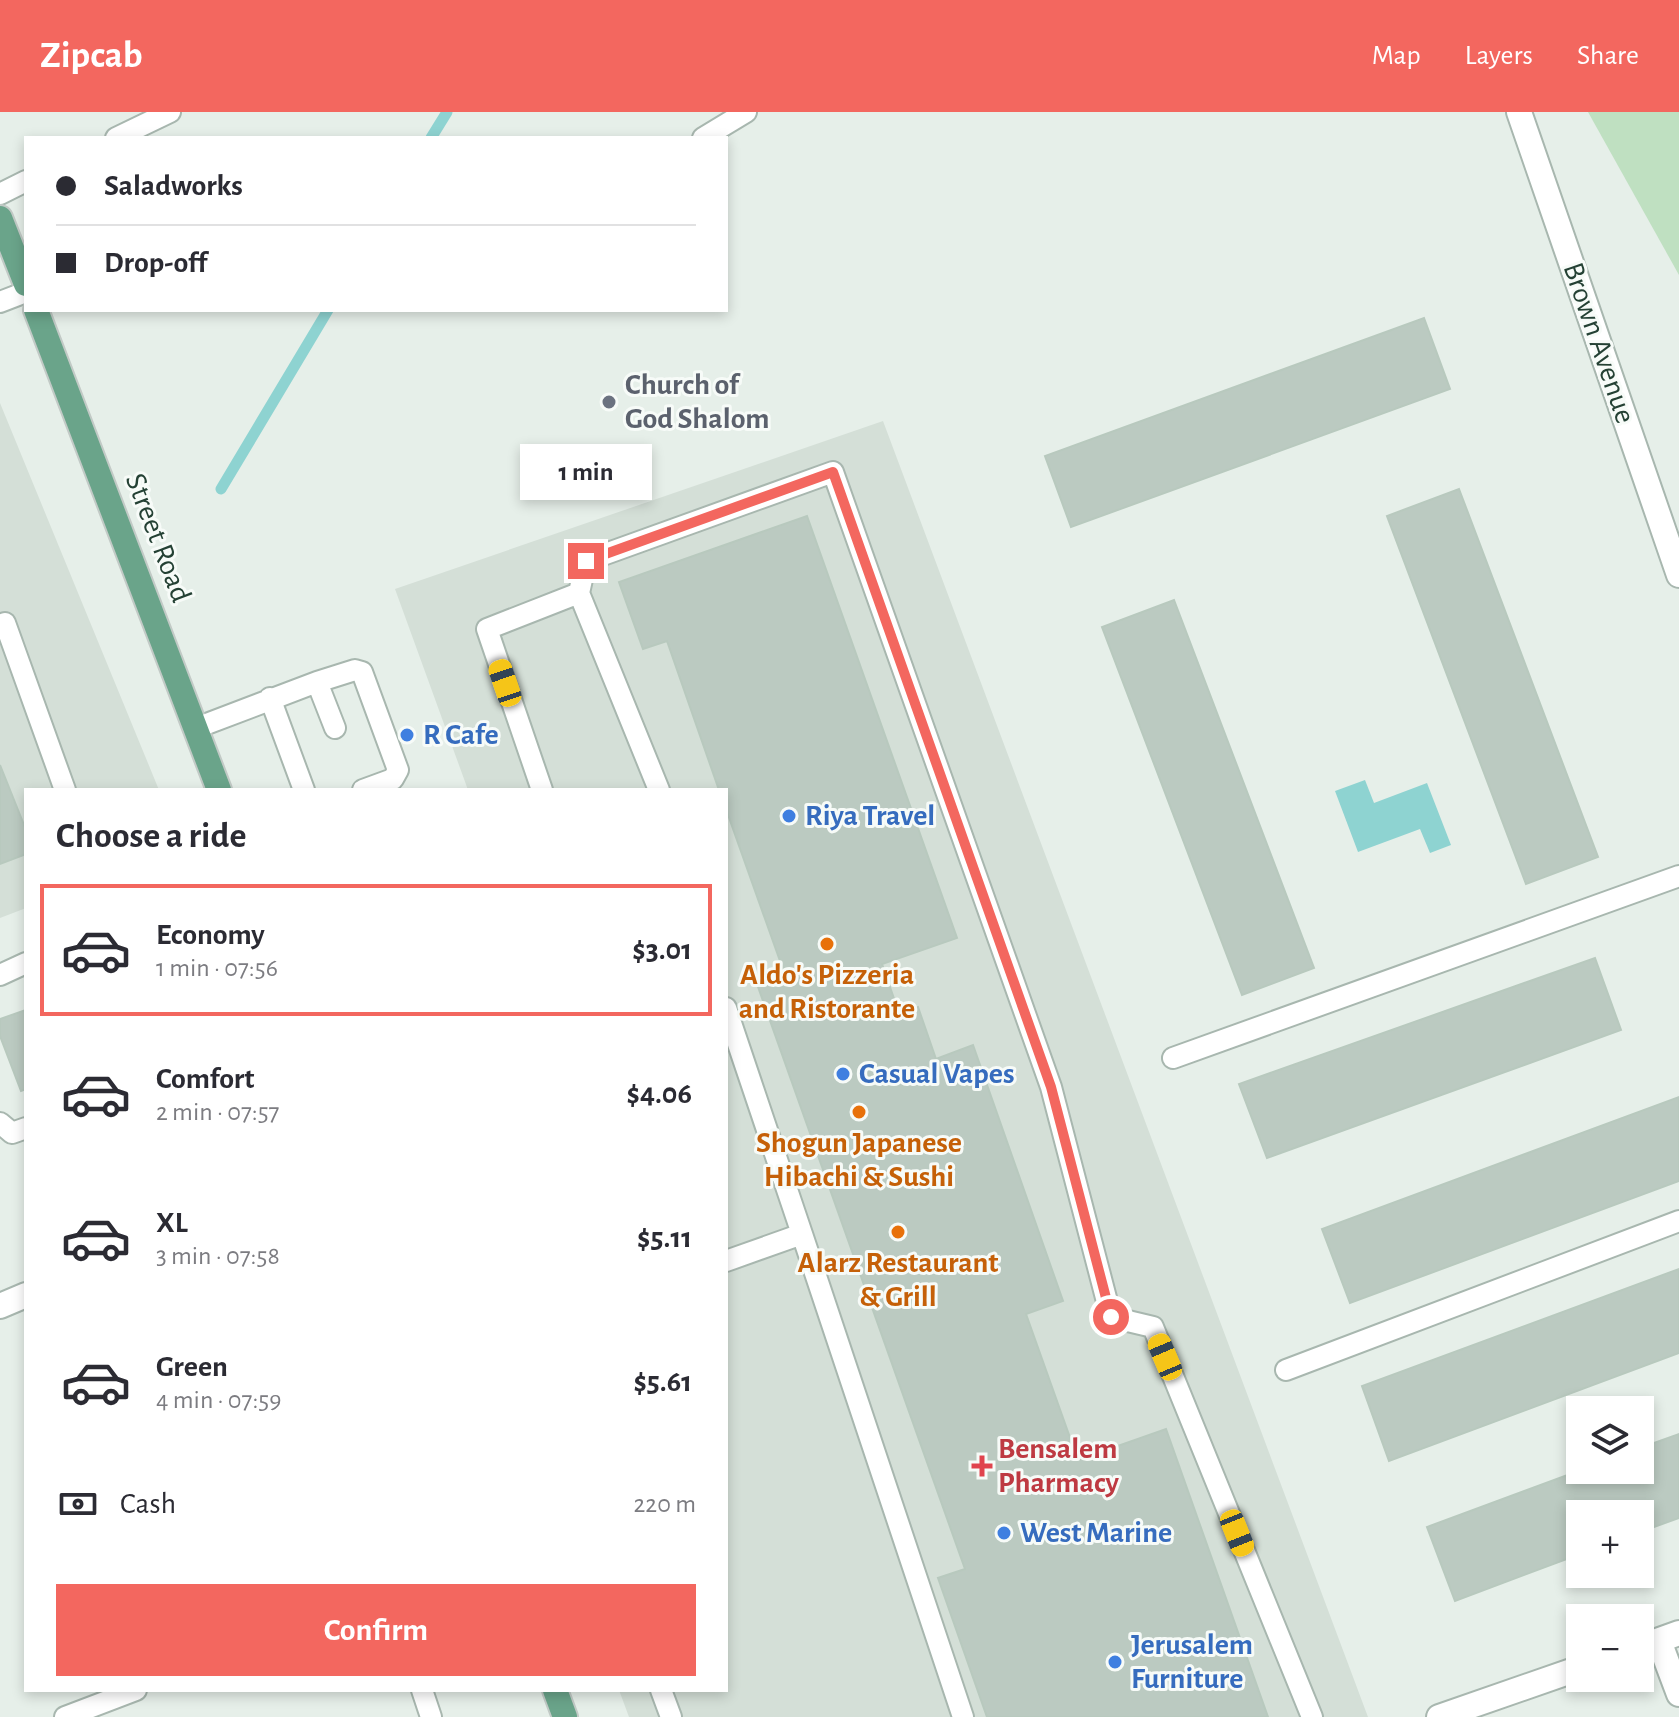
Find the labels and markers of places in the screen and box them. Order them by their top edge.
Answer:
place label: Church of God Shalom [625,370,770,434]
marker: Church of God Shalom [600,393,618,411]
place label: R Cafe [423,720,499,750]
marker: R Cafe [398,726,416,744]
place label: Riya Travel [805,801,935,831]
marker: Riya Travel [780,807,798,825]
marker: Aldo's Pizzeria and Ristorante [818,935,836,953]
place label: Aldo's Pizzeria and Ristorante [739,960,915,1024]
place label: Casual Vapes [859,1059,1015,1089]
marker: Casual Vapes [834,1065,852,1083]
marker: Shogun Japanese Hibachi & Sushi [850,1103,868,1121]
place label: Shogun Japanese Hibachi & Sushi [756,1128,962,1192]
marker: Alarz Restaurant & Grill [889,1223,907,1241]
place label: Alarz Restaurant & Grill [798,1248,998,1312]
place label: Bensalem Pharmacy [998,1434,1119,1498]
marker: Bensalem Pharmacy [973,1457,991,1475]
place label: West Marine [1020,1518,1172,1548]
marker: West Marine [995,1524,1013,1542]
place label: Jerusalem Furniture [1131,1630,1253,1694]
marker: Jerusalem Furniture [1106,1653,1124,1671]

